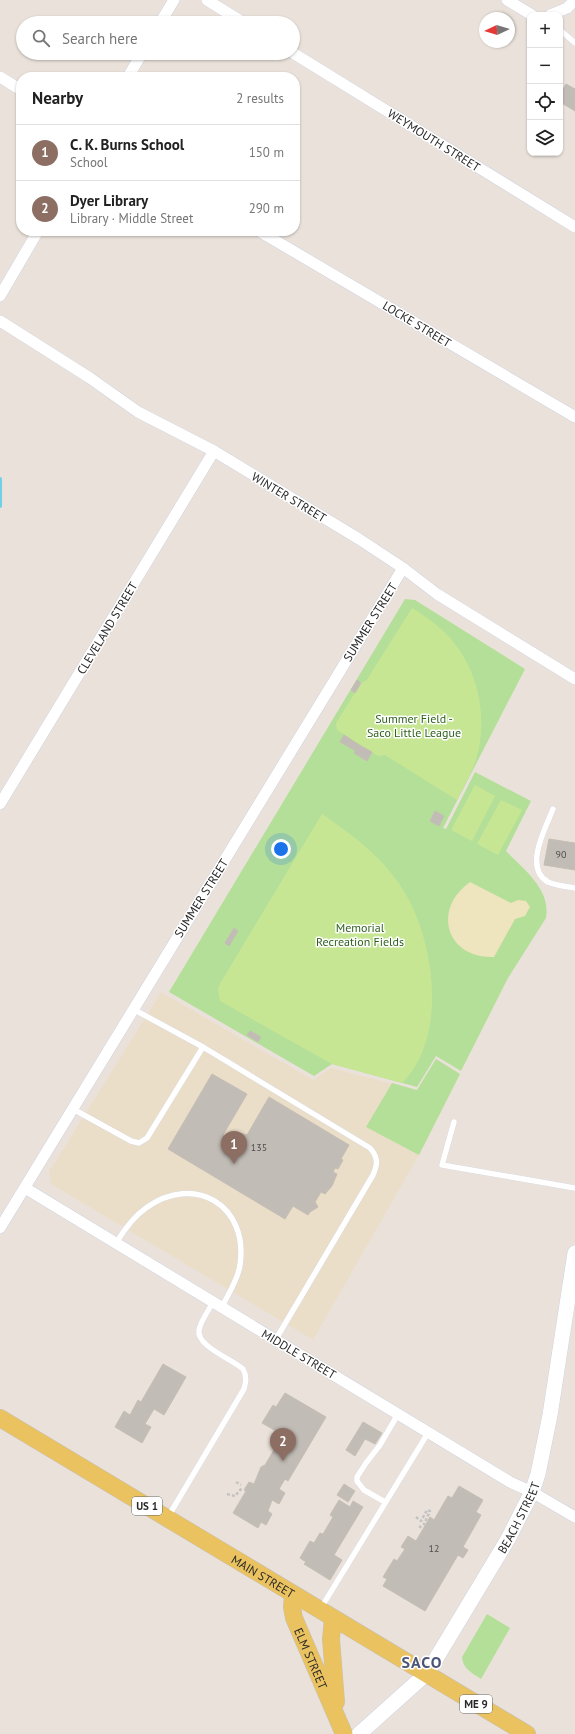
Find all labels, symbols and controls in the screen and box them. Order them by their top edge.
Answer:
north arrow [479,12,515,48]
map controls [527,12,563,156]
button: + [527,12,563,48]
search box [16,16,300,60]
icon: search [30,27,52,49]
text: Search here [62,29,138,48]
button: − [527,48,563,84]
button: locate [527,84,563,120]
text: Nearby [32,87,83,109]
text: 2 results [236,90,284,107]
street label: WEYMOUTH STREET [385,105,483,175]
button: layers [527,120,563,156]
text: C. K. Burns School [70,135,184,154]
text: 1 [41,144,49,161]
text: 150 m [249,144,284,161]
text: School [70,154,108,171]
text: Dyer Library [70,191,148,210]
text: 2 [41,200,49,217]
text: 290 m [249,200,284,217]
text: Library · Middle Street [70,210,193,227]
street label: LOCKE STREET [380,298,454,350]
street label: WINTER STREET [249,469,329,525]
street label: CLEVELAND STREET [74,579,141,677]
street label: SUMMER STREET [340,580,400,664]
park label: Summer Field - Saco Little League [367,711,461,740]
your location [271,839,291,859]
house number: 90 [556,848,567,861]
street label: SUMMER STREET [171,856,231,940]
park label: Memorial Recreation Fields [316,920,404,949]
pin: 1 [221,1131,247,1164]
house number: 135 [251,1141,267,1154]
street label: MIDDLE STREET [259,1326,339,1382]
pin: 2 [270,1428,296,1461]
street label: BEACH STREET [494,1479,542,1556]
road number: US 1 [132,1497,162,1515]
house number: 12 [429,1542,439,1555]
street label: MAIN STREET [229,1551,298,1601]
street label: ELM STREET [292,1625,331,1691]
district label: SACO [402,1652,442,1672]
road number: ME 9 [460,1695,492,1713]

